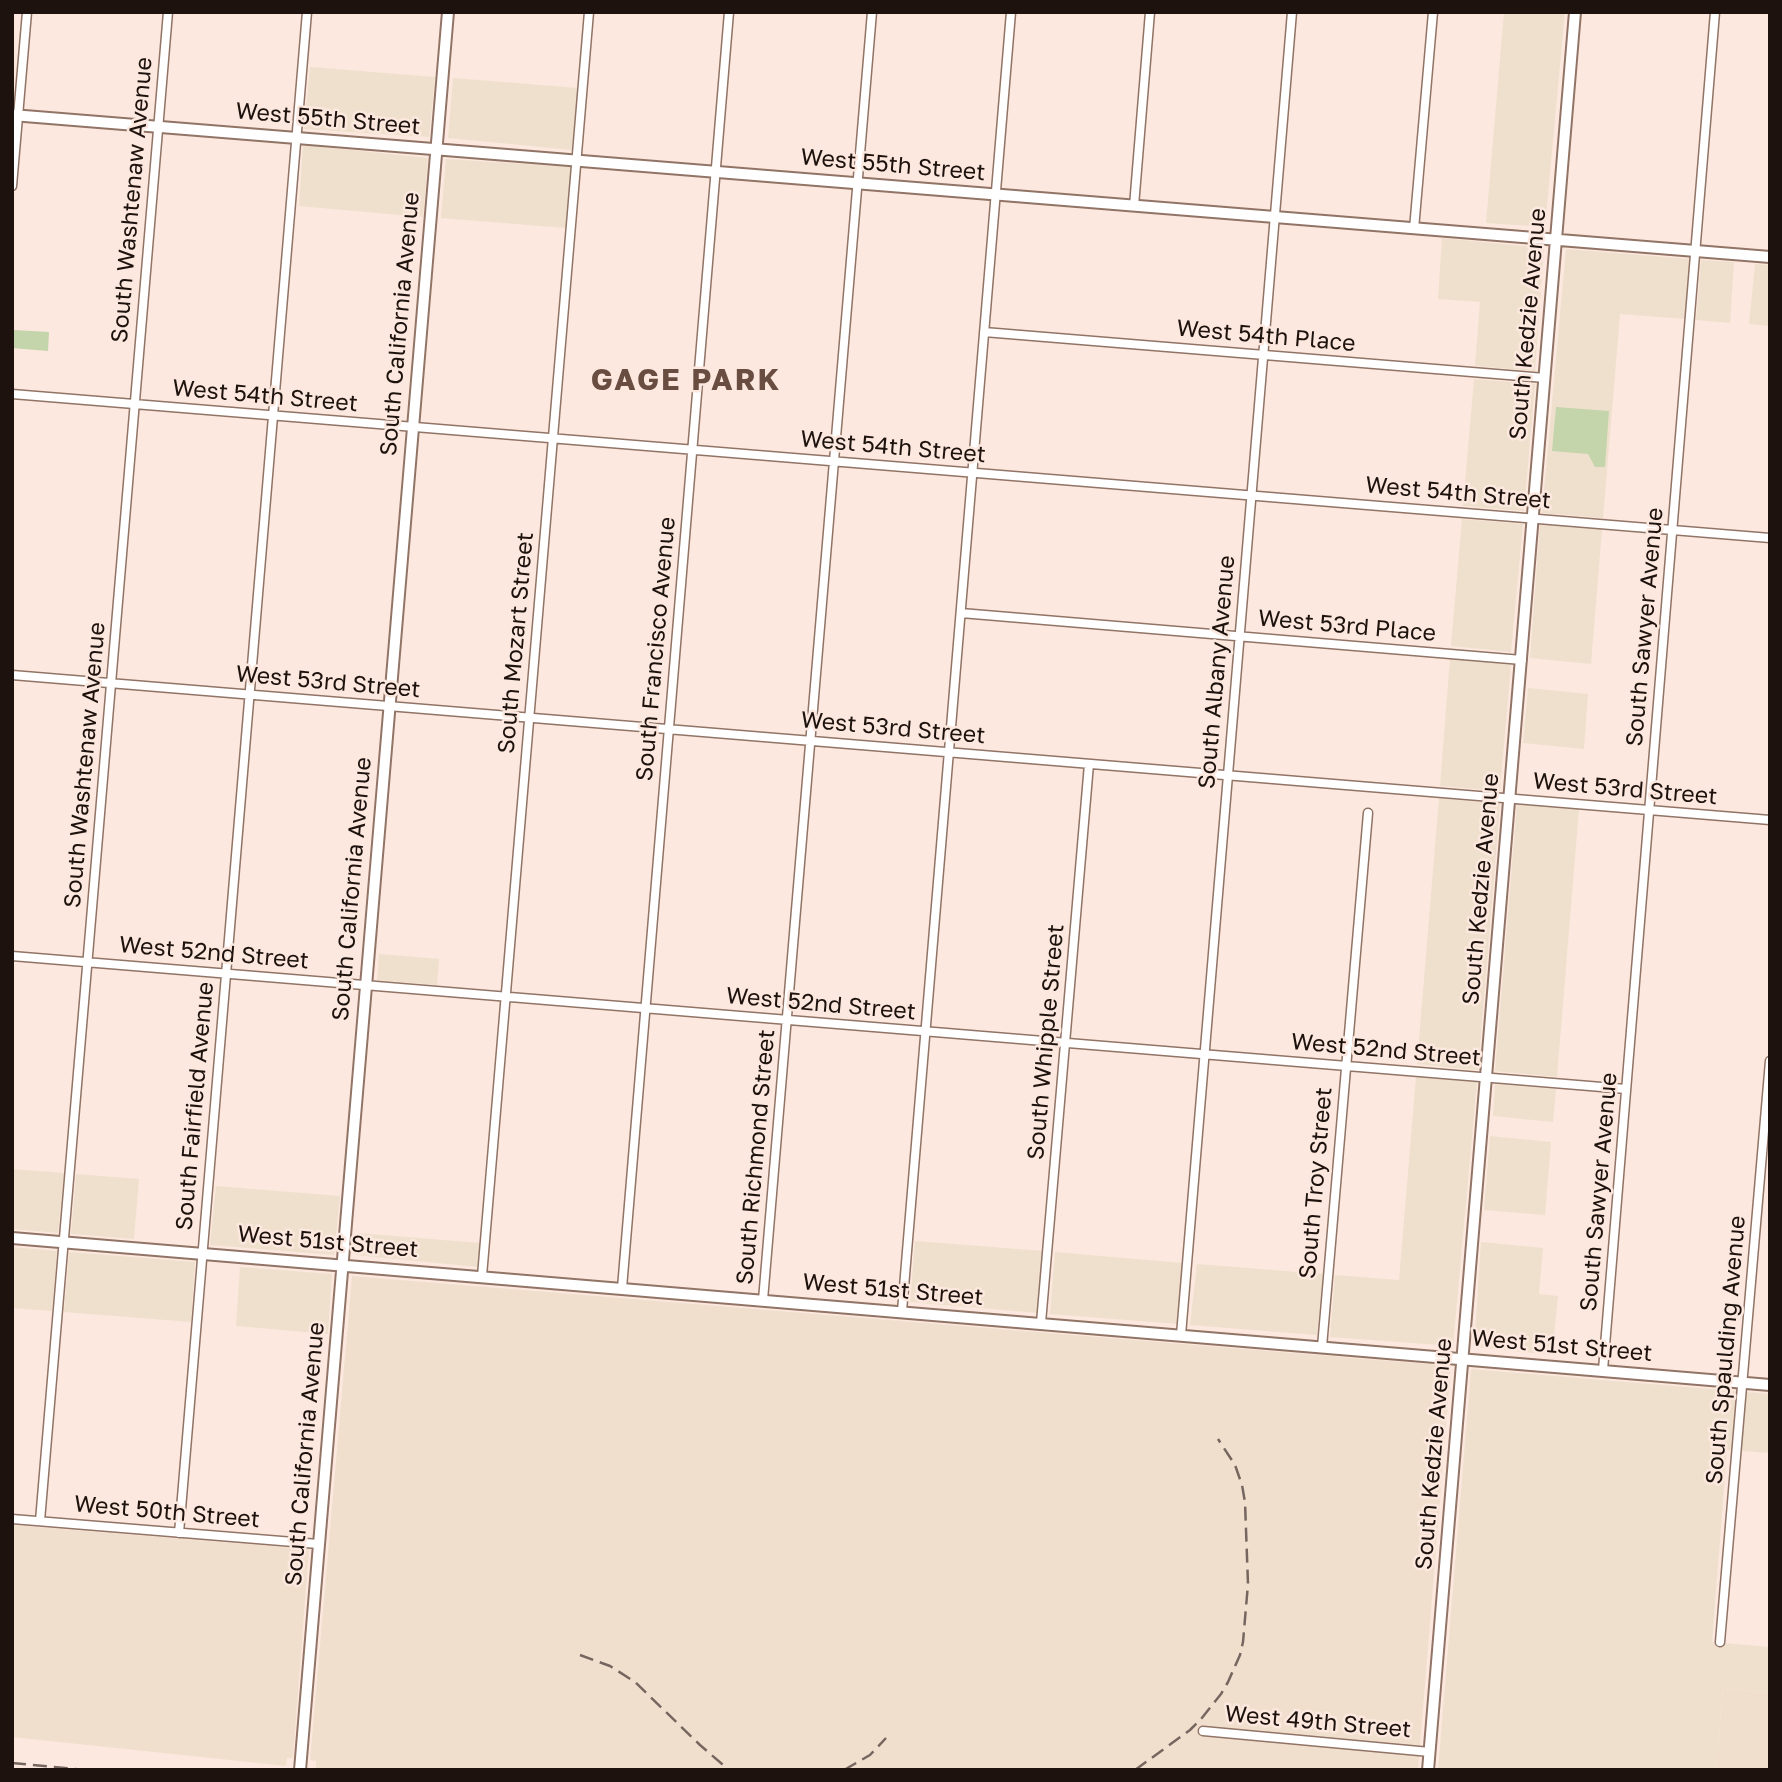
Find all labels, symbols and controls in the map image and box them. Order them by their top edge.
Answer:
street label: South Washtenaw Avenue [106,56,158,344]
street label: West 55th Street [234,97,422,141]
street label: West 55th Street [799,143,987,187]
street label: South California Avenue [375,191,425,457]
street label: South Kedzie Avenue [1504,207,1552,441]
street label: West 54th Place [1175,314,1357,358]
district label: GAGE PARK [592,362,780,398]
street label: West 54th Street [171,374,359,418]
street label: West 54th Street [799,425,987,469]
street label: West 54th Street [1364,471,1552,515]
street label: South Sawyer Avenue [1621,506,1669,748]
street label: South Francisco Avenue [631,516,681,782]
street label: South Mozart Street [493,531,539,755]
street label: South Albany Avenue [1193,554,1241,790]
street label: West 53rd Place [1257,604,1437,648]
street label: South Washtenaw Avenue [59,621,111,909]
street label: West 53rd Street [235,660,421,704]
street label: West 53rd Street [800,706,986,750]
street label: South California Avenue [327,756,377,1022]
street label: West 53rd Street [1532,767,1718,811]
street label: South Kedzie Avenue [1457,772,1505,1006]
street label: South Whipple Street [1022,923,1070,1161]
street label: West 52nd Street [118,931,310,975]
street label: South Fairfield Avenue [170,981,220,1231]
street label: West 52nd Street [725,982,917,1026]
street label: South Richmond Street [731,1028,781,1286]
street label: West 52nd Street [1290,1028,1482,1072]
street label: South Sawyer Avenue [1575,1071,1623,1313]
street label: South Troy Street [1294,1086,1338,1280]
street label: South Spaulding Avenue [1700,1214,1752,1486]
street label: West 51st Street [236,1220,420,1264]
street label: West 51st Street [801,1268,985,1312]
street label: South California Avenue [280,1321,330,1587]
street label: West 51st Street [1470,1324,1654,1368]
street label: South Kedzie Avenue [1410,1337,1458,1571]
street label: West 50th Street [73,1490,261,1534]
street label: West 49th Street [1224,1700,1412,1744]

